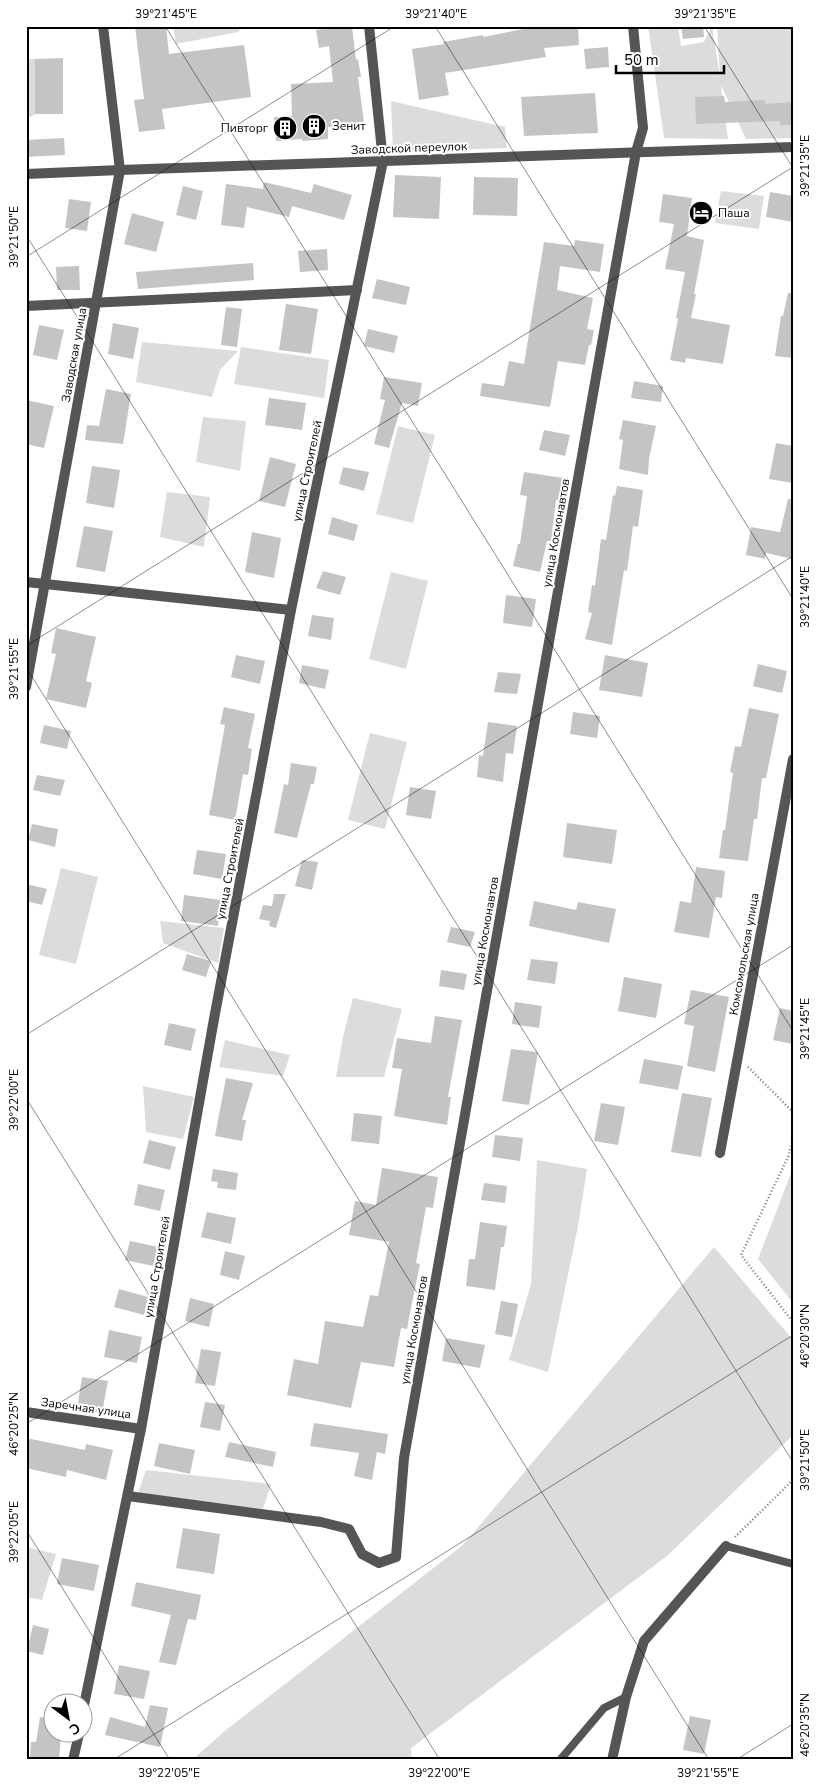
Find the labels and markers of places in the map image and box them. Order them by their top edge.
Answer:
building icon: Зенит [301,113,327,139]
building icon: Пивторг [272,115,298,141]
place label: Зенит [332,118,366,134]
place label: Пивторг [221,120,269,136]
hotel icon: Паша [688,200,714,226]
place label: Паша [718,205,750,221]

